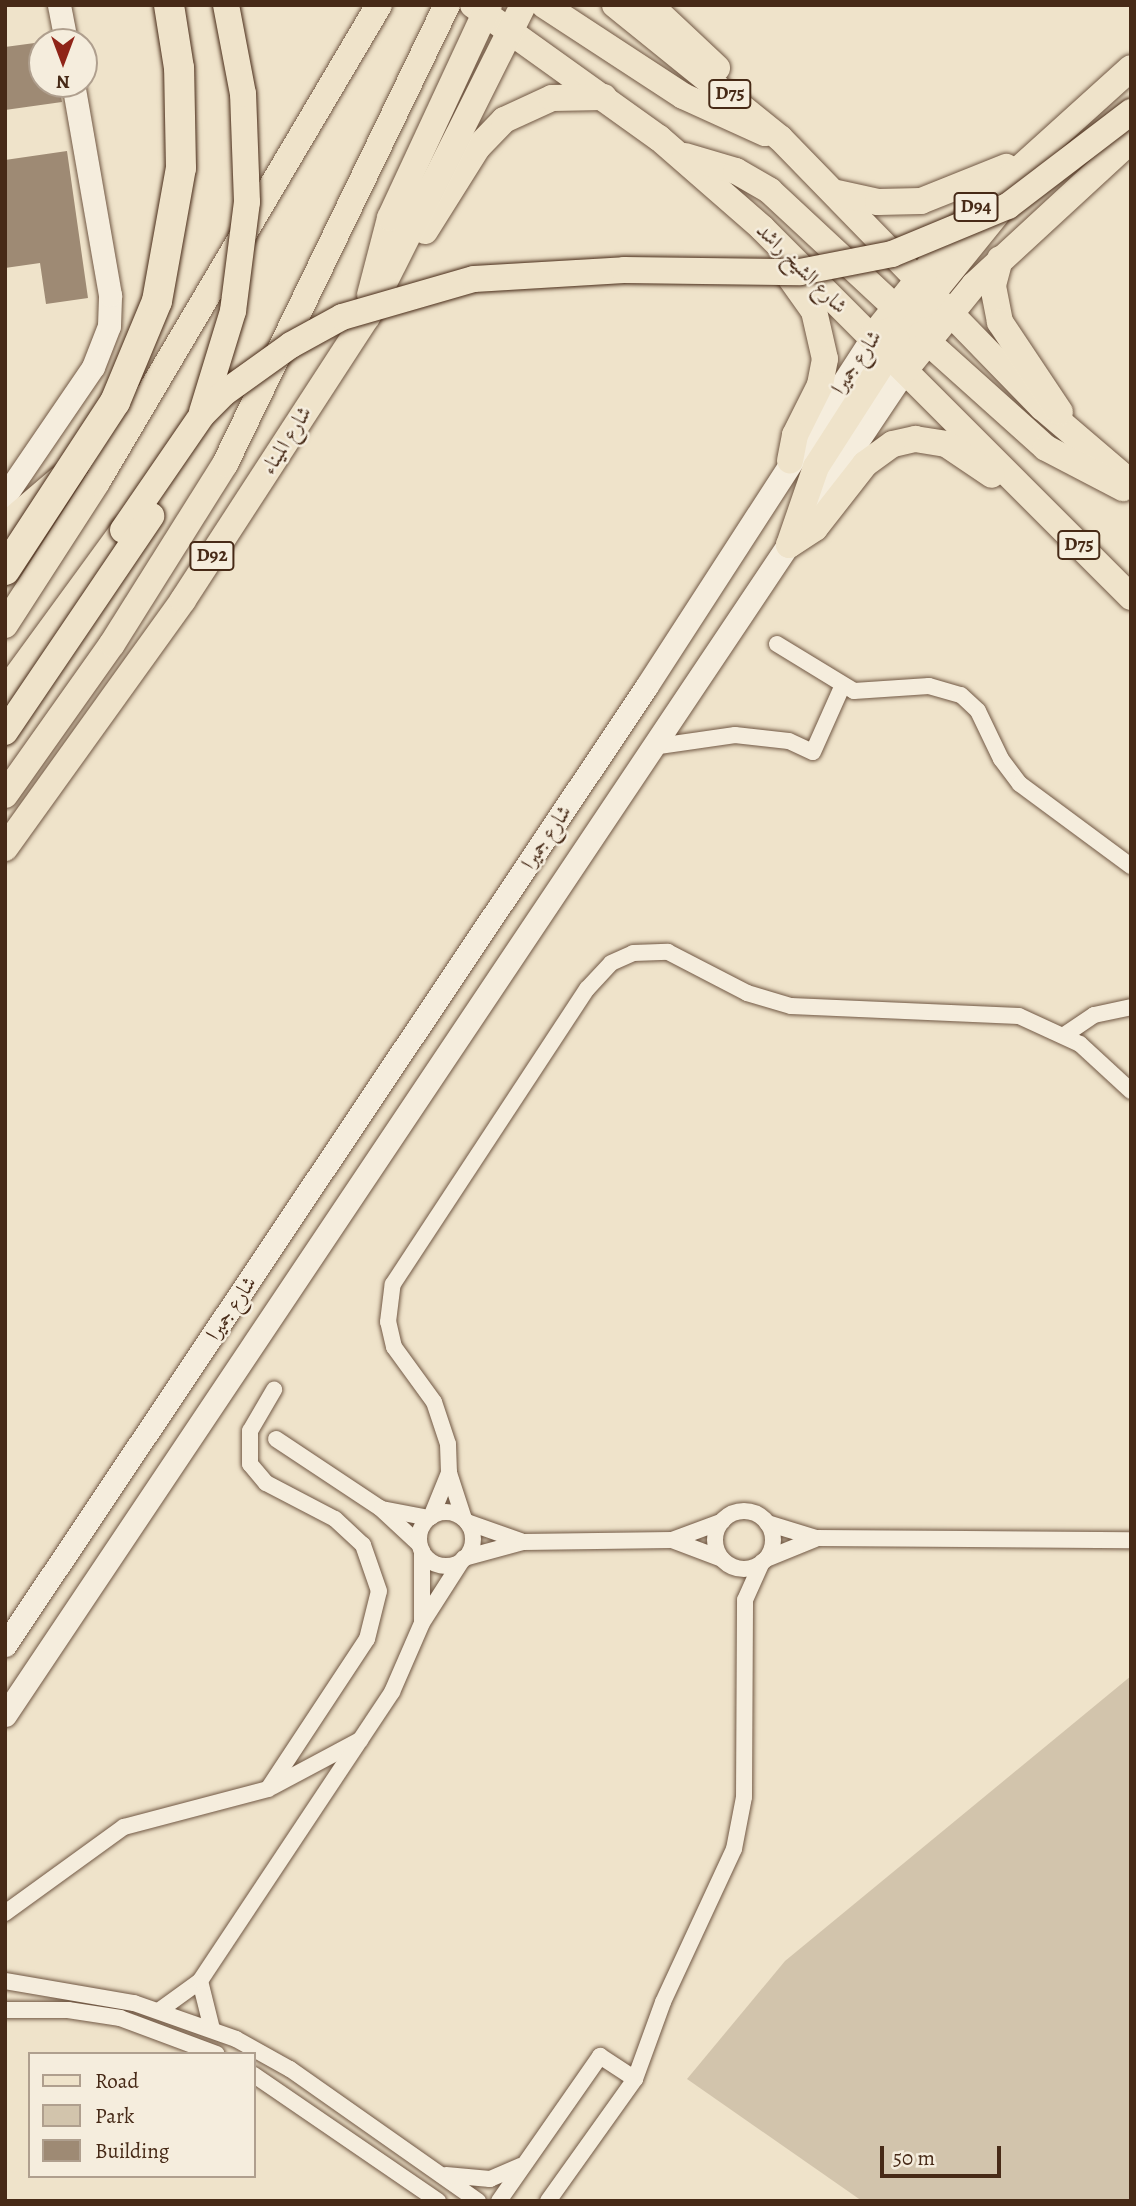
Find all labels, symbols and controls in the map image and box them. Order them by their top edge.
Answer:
north arrow [28,28,98,98]
text: N [56,69,70,95]
road number: D75 [707,78,753,110]
road number: D94 [953,192,999,223]
street label: شارع الشيخ راشد [751,217,853,319]
street label: شارع جميرا [825,325,887,399]
street label: شارع الميناء [255,401,317,479]
road number: D75 [1056,530,1102,560]
road number: D92 [189,540,235,572]
street label: شارع جميرا [515,800,577,874]
street label: شارع جميرا [200,1271,262,1345]
legend [28,2052,256,2178]
text: Road [95,2067,139,2095]
text: Park [95,2102,134,2130]
scale bar [884,2132,1005,2176]
text: Building [95,2137,169,2165]
text: 50 m [893,2144,935,2172]

